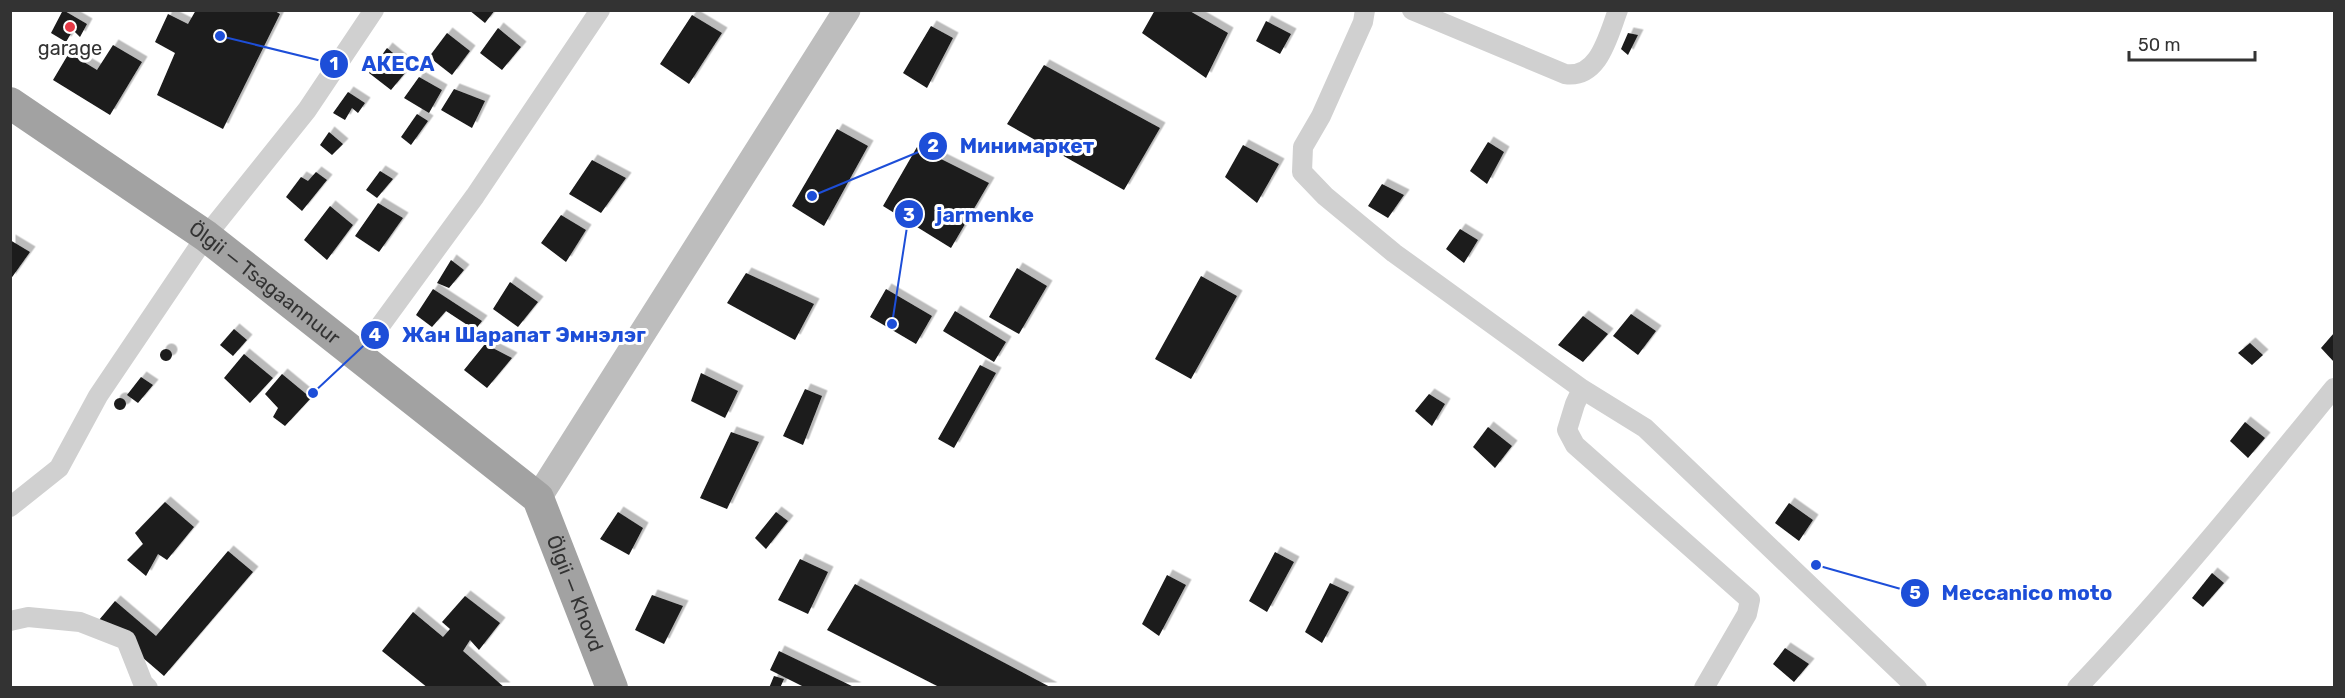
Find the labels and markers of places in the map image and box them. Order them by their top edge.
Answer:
marker: garage [63,20,77,34]
place label: garage [38,36,102,60]
callout: АКЕСА [319,45,446,84]
callout: Минимаркет [918,127,1107,166]
callout: jarmenke [894,195,1046,234]
callout: Жан Шарапат Эмнэлэг [360,316,658,355]
callout: Meccanico moto [1900,574,2125,613]

